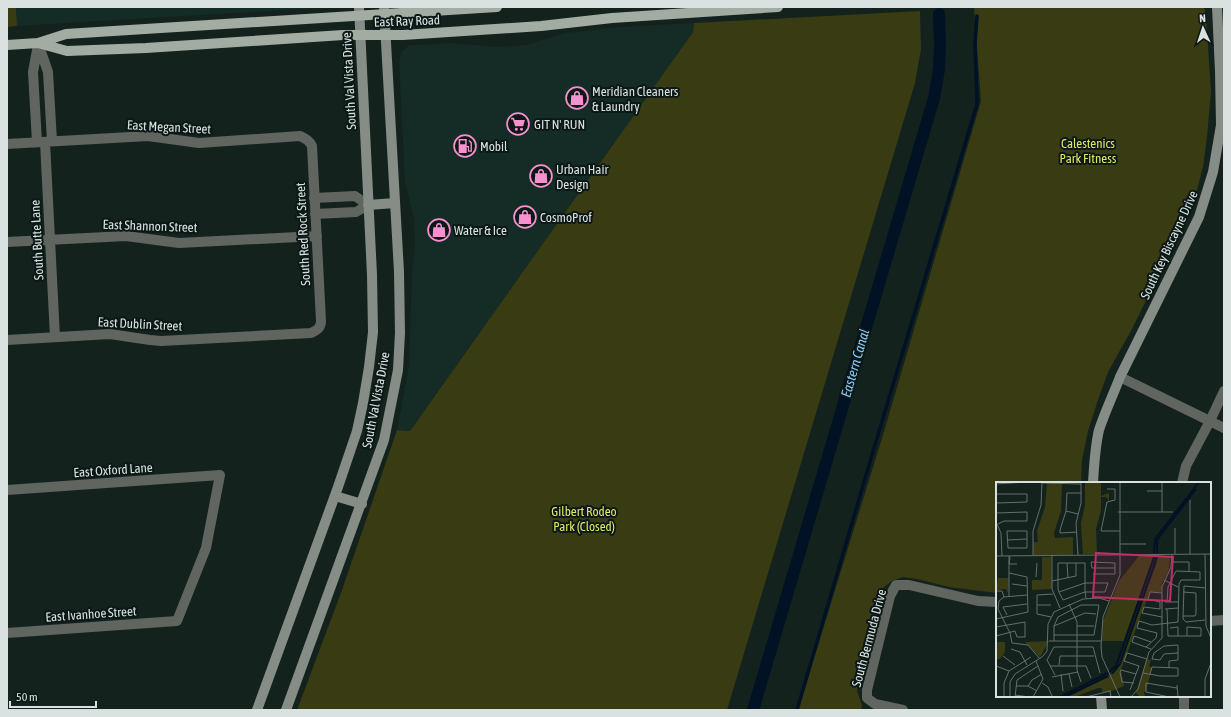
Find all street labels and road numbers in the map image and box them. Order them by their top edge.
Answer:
street label: East Ray Road [374,12,440,30]
street label: South Val Vista Drive [339,32,359,130]
street label: East Megan Street [127,117,212,137]
street label: South Red Rock Street [293,182,313,286]
street label: South Key Biscayne Drive [1137,188,1201,302]
street label: South Butte Lane [27,199,47,281]
street label: East Shannon Street [102,217,198,235]
street label: East Dublin Street [97,314,183,334]
street label: South Val Vista Drive [359,351,393,449]
street label: East Oxford Lane [73,460,153,480]
street label: South Bermuda Drive [849,587,889,688]
street label: East Ivanhoe Street [45,603,137,625]

